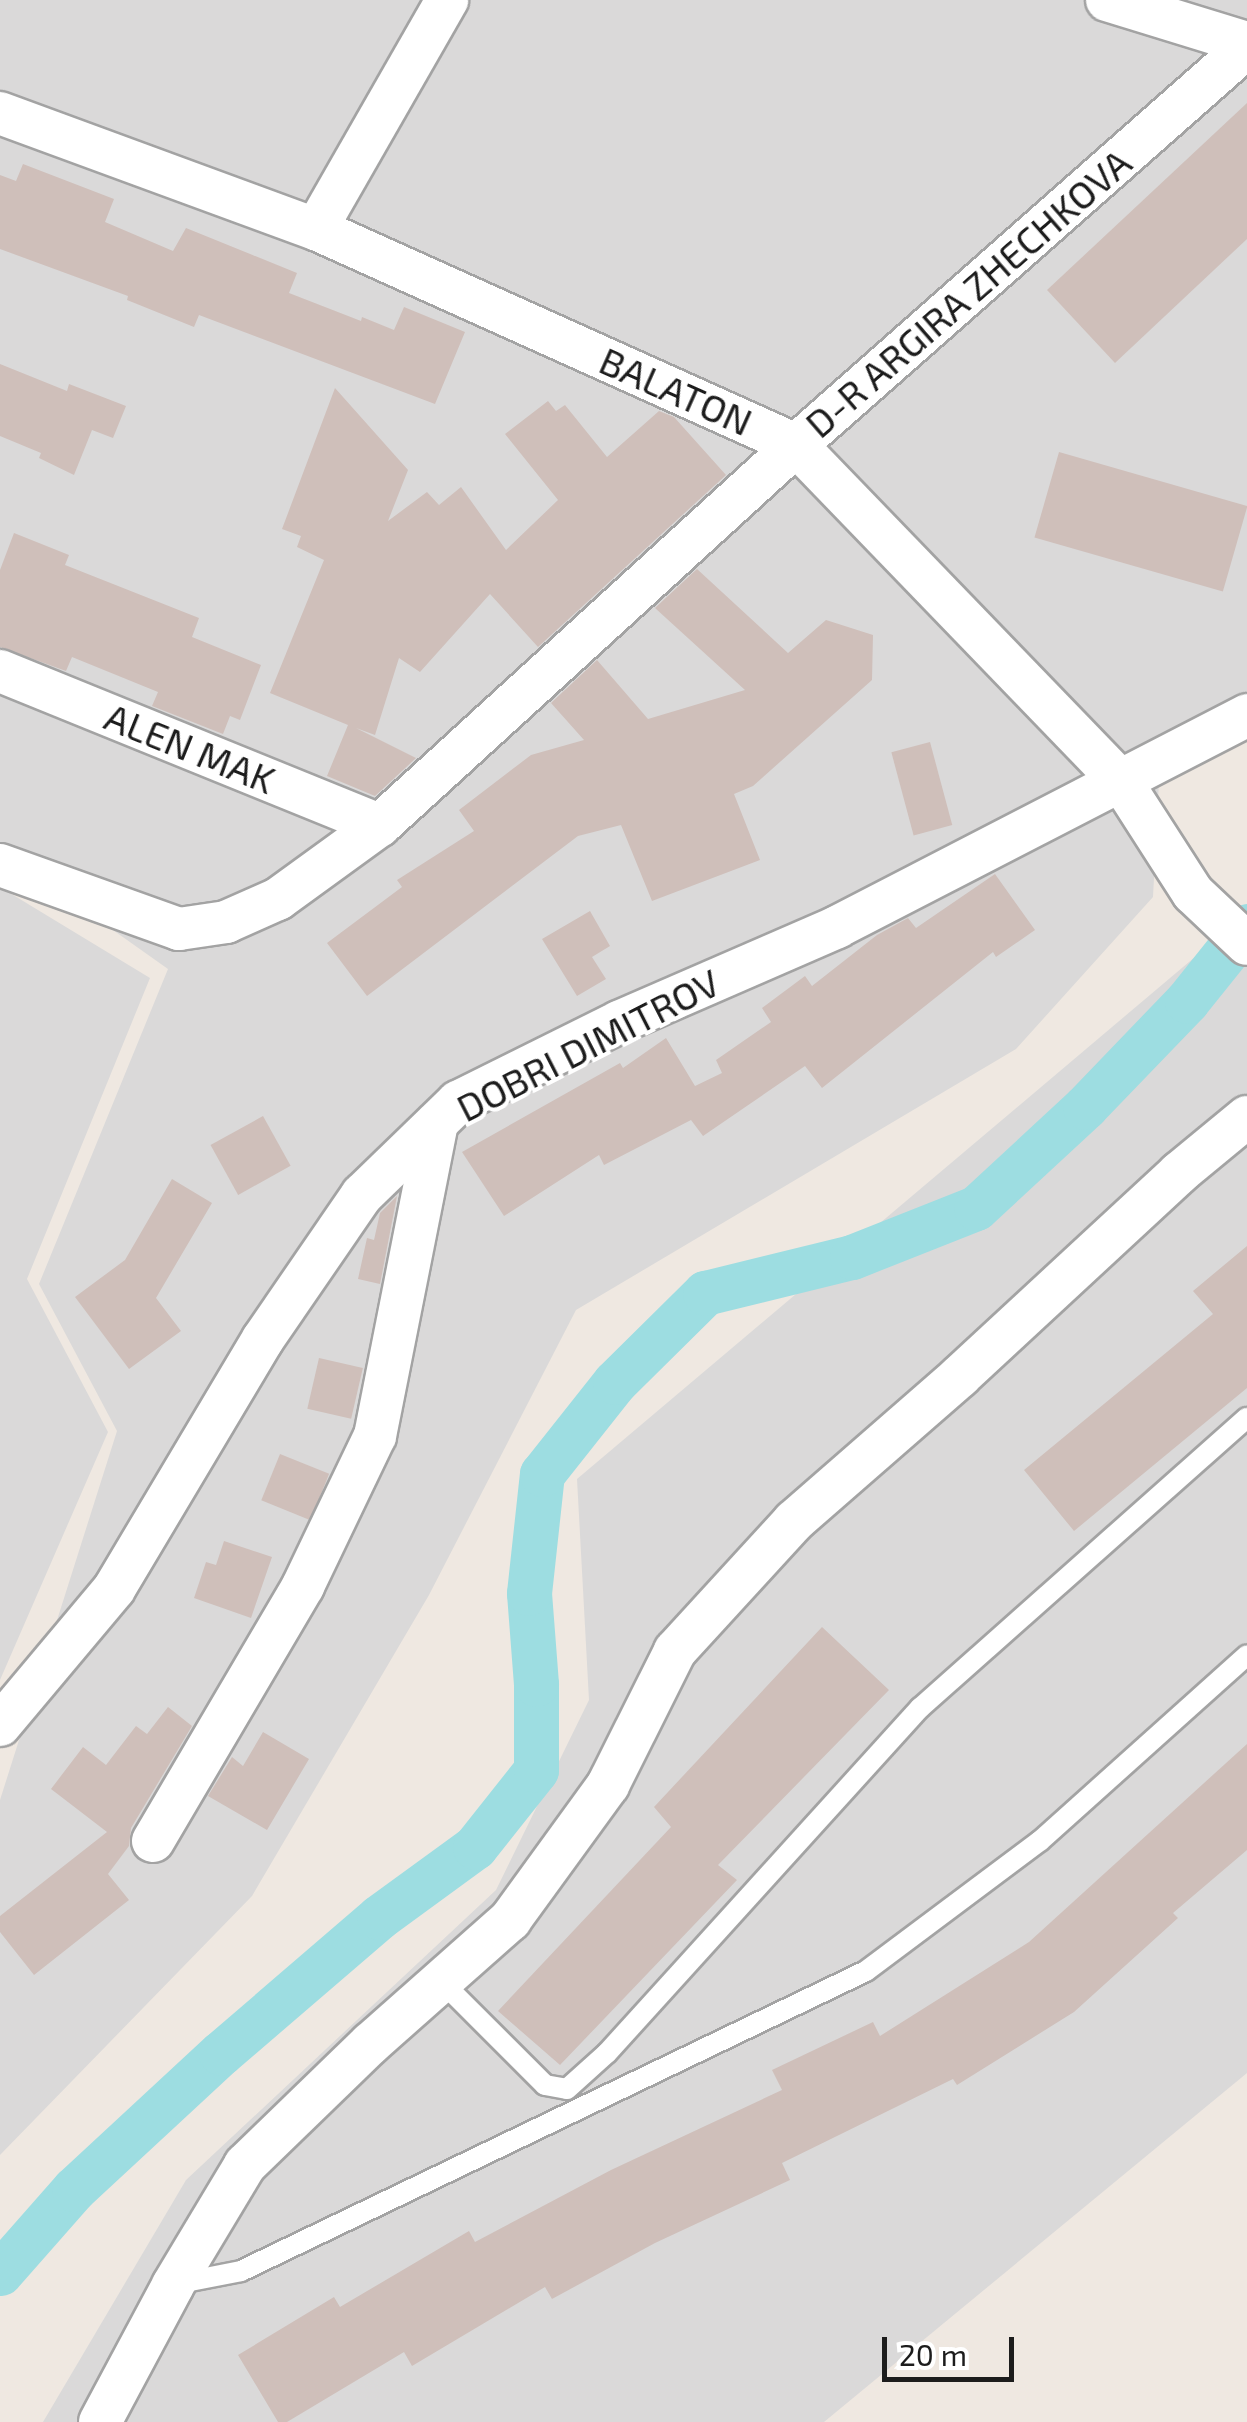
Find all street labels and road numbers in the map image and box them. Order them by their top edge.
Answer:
street label: D-R ARGIRA ZHECHKOVA [795,139,1141,447]
street label: BALATON [593,337,759,445]
street label: ALEN MAK [98,693,282,803]
street label: DOBRI DIMITROV [449,959,727,1131]

